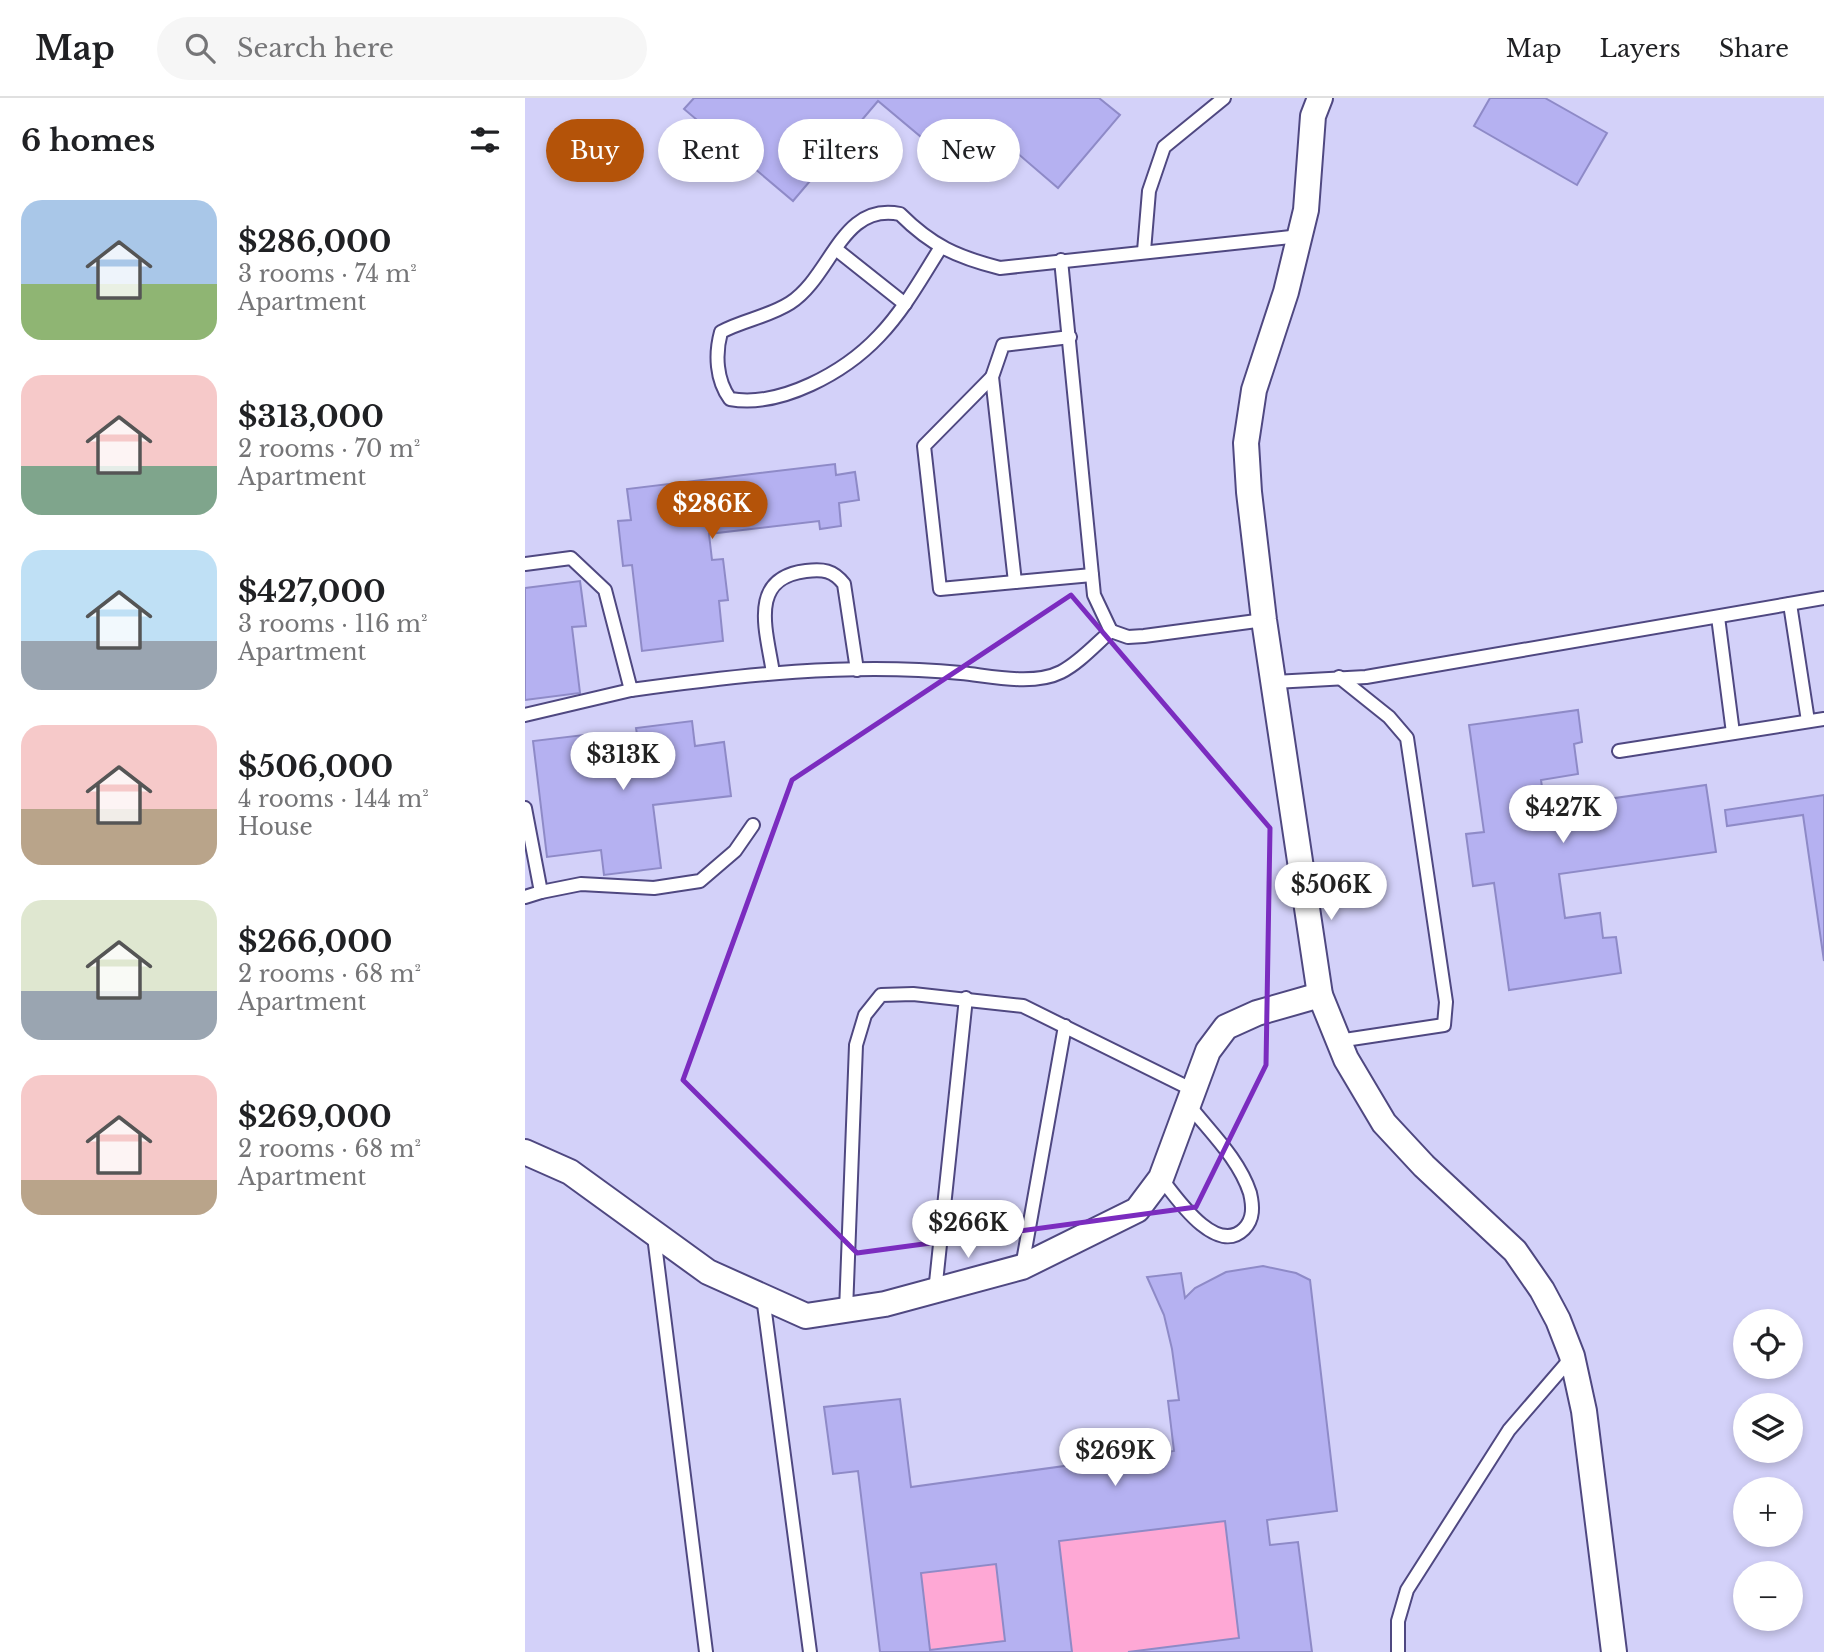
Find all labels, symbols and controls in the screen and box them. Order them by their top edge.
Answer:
search box [157,17,647,80]
text: Map [35,28,115,69]
icon: search [181,29,219,67]
text: Search here [237,32,394,64]
text: Map [1506,34,1562,63]
text: Layers [1600,34,1681,63]
text: Share [1719,34,1789,63]
chip: Buy [546,119,644,182]
chip: Rent [658,119,764,182]
chip: Filters [778,119,903,182]
chip: New [917,119,1020,182]
icon: filters [466,121,504,159]
text: 6 homes [21,122,155,159]
text: $286,000 [238,223,391,260]
icon: home [77,228,161,312]
text: 3 rooms · 74 m² [238,260,417,288]
text: Apartment [238,288,366,316]
text: $313,000 [238,398,384,435]
icon: home [77,403,161,487]
text: 2 rooms · 70 m² [238,435,420,463]
text: Apartment [238,463,366,491]
pin: $286K [663,482,761,541]
text: $286K [673,490,751,518]
text: $427,000 [238,573,386,610]
icon: home [77,578,161,662]
text: 3 rooms · 116 m² [238,610,428,638]
text: Apartment [238,638,366,666]
pin: $313K [574,732,672,792]
text: $313K [586,741,660,769]
text: $506,000 [238,748,393,785]
icon: home [77,753,161,837]
text: 4 rooms · 144 m² [238,785,429,813]
pin: $427K [1514,786,1612,845]
text: $427K [1525,794,1601,822]
text: House [238,813,313,841]
pin: $506K [1282,862,1380,922]
text: $506K [1291,871,1371,899]
text: $266,000 [238,923,393,960]
icon: home [77,928,161,1012]
text: 2 rooms · 68 m² [238,960,421,988]
text: Apartment [238,988,366,1016]
text: $269,000 [238,1098,392,1135]
icon: home [77,1103,161,1187]
text: 2 rooms · 68 m² [238,1135,421,1163]
text: Apartment [238,1163,366,1191]
pin: $266K [919,1200,1017,1260]
text: $266K [928,1209,1008,1237]
map controls [1733,1309,1803,1631]
button: locate [1733,1309,1803,1379]
button: layers [1733,1393,1803,1463]
pin: $269K [1066,1428,1164,1488]
text: $269K [1075,1437,1155,1465]
button: + [1733,1477,1803,1547]
button: − [1733,1561,1803,1631]

